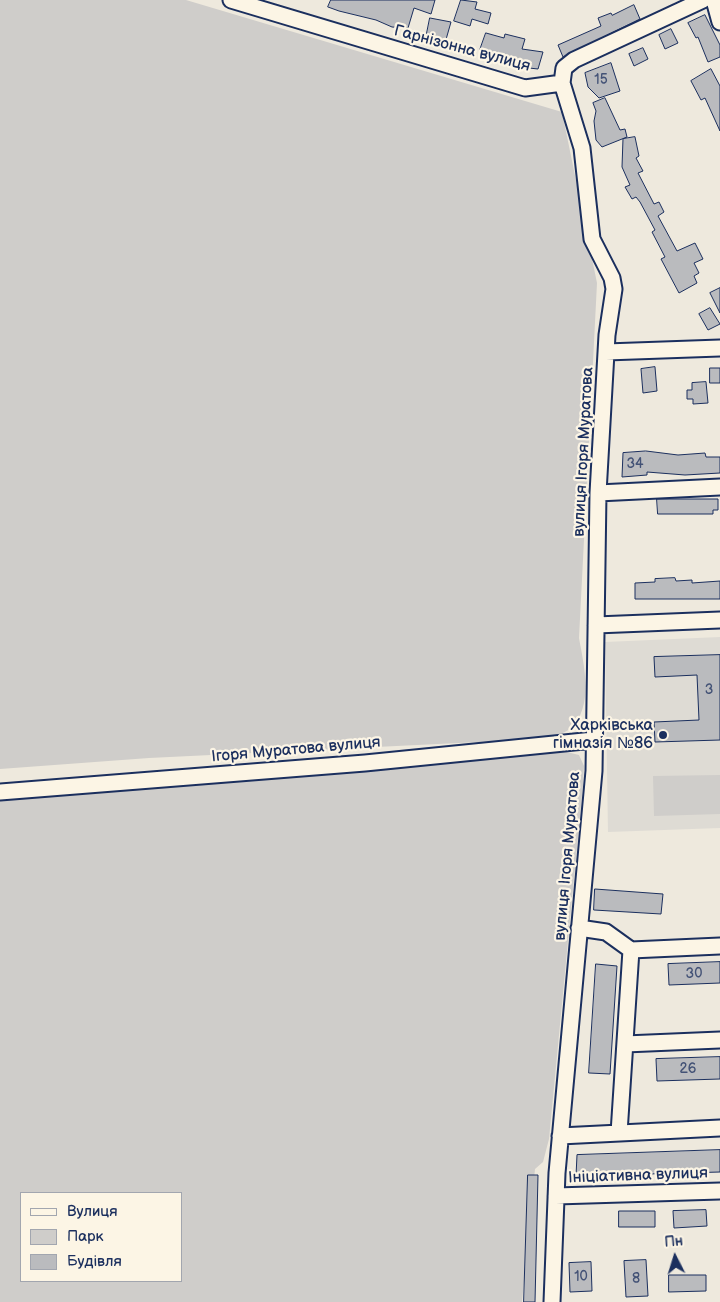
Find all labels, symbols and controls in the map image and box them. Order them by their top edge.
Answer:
street label: Гарнізонна вулиця [392,22,532,76]
house number: 15 [594,72,608,88]
street label: вулиця Ігоря Муратова [570,367,598,537]
house number: 34 [626,456,644,472]
house number: 3 [705,682,713,698]
place label: Харківська гімназія №86 [553,716,653,754]
marker: Харківська гімназія №86 [657,729,669,741]
street label: Ігоря Муратова вулиця [211,733,381,767]
street label: вулиця Ігоря Муратова [551,771,585,941]
house number: 30 [686,966,702,982]
house number: 26 [680,1061,696,1077]
street label: Ініціативна вулиця [568,1164,708,1188]
legend [20,1192,182,1282]
text: Вулиця [67,1202,118,1221]
text: Парк [67,1227,104,1246]
north arrow [650,1232,700,1282]
text: Пн [664,1232,684,1251]
text: Будівля [67,1252,122,1271]
house number: 10 [574,1269,588,1285]
house number: 8 [632,1271,640,1287]

